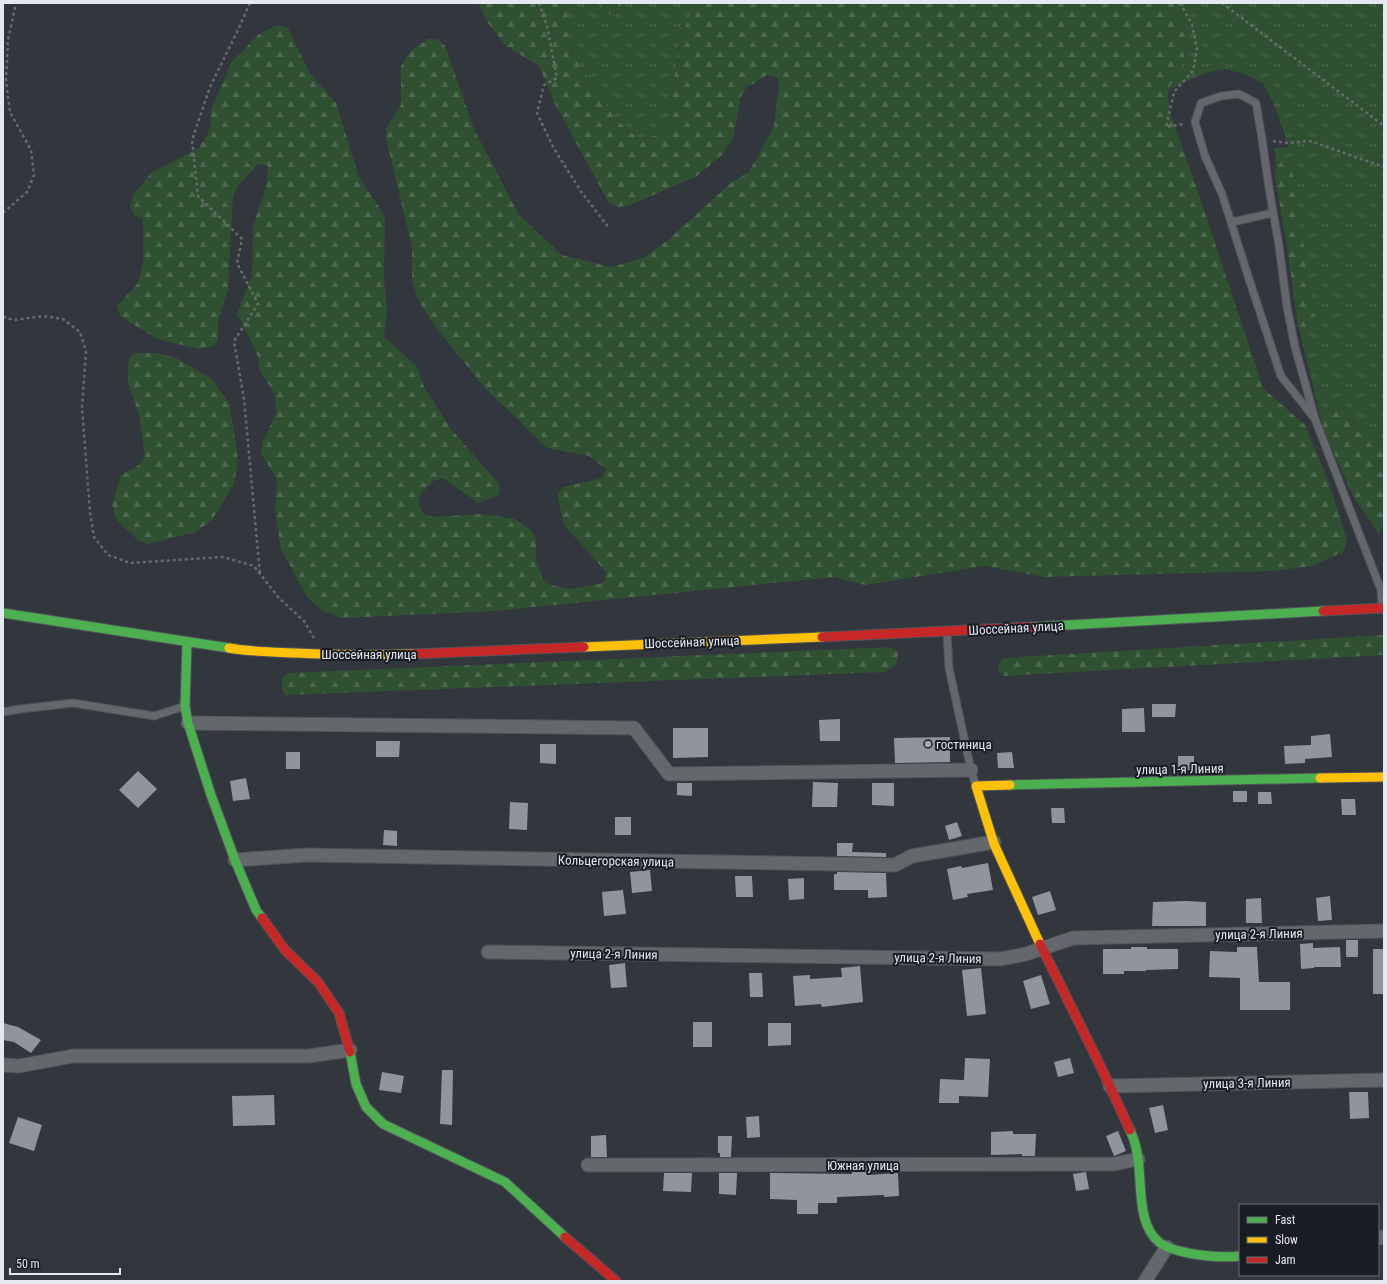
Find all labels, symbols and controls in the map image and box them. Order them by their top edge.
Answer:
street label: Шоссейная улица [968,618,1064,638]
street label: Шоссейная улица [644,633,740,651]
street label: Шоссейная улица [321,647,417,662]
place label: гостиница [936,737,992,752]
marker: гостиница [923,739,933,749]
street label: улица 1-я Линия [1136,761,1224,777]
street label: Кольцегорская улица [558,852,674,870]
street label: улица 2-я Линия [1215,926,1303,942]
street label: улица 2-я Линия [570,946,658,962]
street label: улица 2-я Линия [894,950,982,966]
street label: улица 3-я Линия [1203,1075,1291,1091]
street label: Южная улица [827,1158,899,1173]
legend [1239,1204,1379,1276]
text: Fast [1275,1213,1296,1227]
text: Slow [1275,1233,1298,1247]
scale bar [10,1250,120,1276]
text: Jam [1275,1253,1296,1267]
text: 50 m [16,1257,40,1271]

